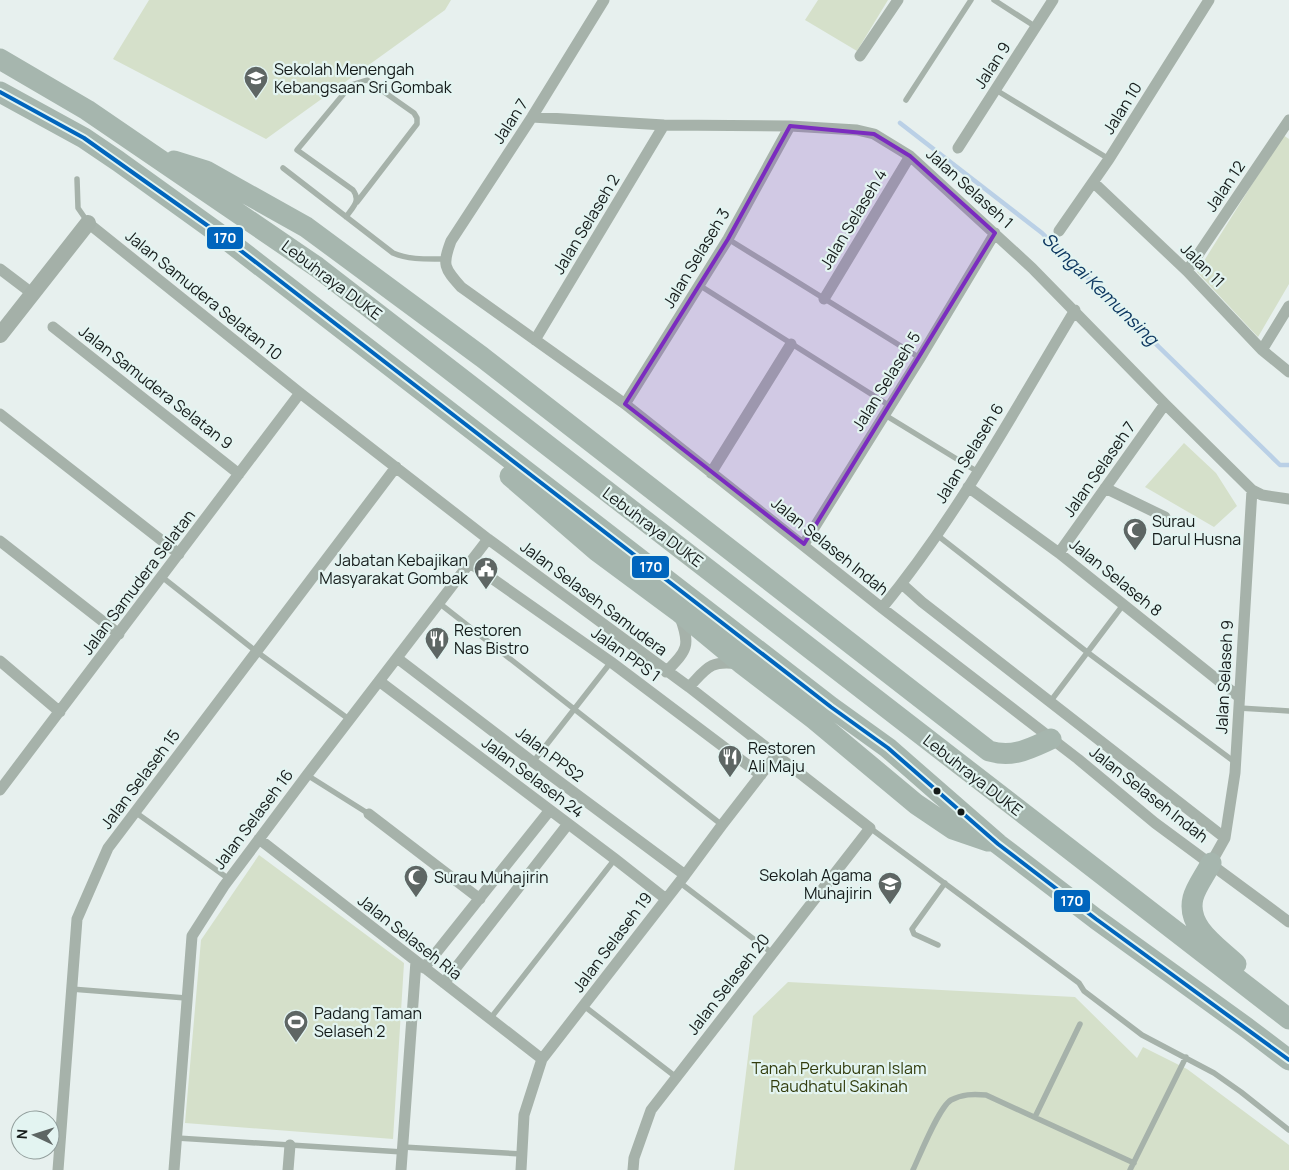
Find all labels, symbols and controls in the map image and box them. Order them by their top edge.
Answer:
street label: Jalan 9 [969,37,1015,93]
place label: Sekolah Menengah Kebangsaan Sri Gombak [274,58,453,98]
school or university icon: Sekolah Menengah Kebangsaan Sri Gombak [243,65,269,99]
street label: Jalan 10 [1097,78,1147,138]
street label: Jalan 7 [487,94,533,148]
street label: Jalan Selaseh 1 [922,143,1018,233]
street label: Jalan 12 [1200,156,1250,216]
street label: Jalan Selaseh 4 [814,165,892,273]
street label: Jalan Selaseh 2 [547,170,625,278]
street label: Jalan Selaseh 3 [658,204,734,312]
street label: Jalan Samudera Selatan 10 [121,225,287,365]
line badge: 170 [206,226,244,250]
water label: Sungai Kemunsing [1037,227,1165,351]
text: 170 [214,228,236,247]
street label: Lebuhraya DUKE [277,235,387,325]
street label: Jalan 11 [1176,238,1230,292]
street label: Jalan Samudera Selatan 9 [75,320,237,454]
street label: Jalan Selaseh 5 [847,327,925,435]
street label: Jalan Selaseh 6 [930,399,1008,507]
street label: Jalan Selaseh 7 [1058,417,1140,521]
street label: Lebuhraya DUKE [598,482,708,572]
street label: Jalan Selaseh Indah [767,492,893,600]
street label: Jalan Samudera Selatan [76,505,200,659]
place label: Surau Darul Husna [1152,510,1241,550]
mosque icon: Surau Darul Husna [1122,517,1148,551]
street label: Jalan Selaseh 8 [1065,533,1167,621]
street label: Jalan Selaseh Samudera [516,535,672,661]
place label: Jabatan Kebajikan Masyarakat Gombak [319,549,469,589]
line badge: 170 [631,555,670,579]
public building icon: Jabatan Kebajikan Masyarakat Gombak [473,556,499,590]
text: 170 [640,557,662,576]
place label: Restoren Nas Bistro [454,619,529,659]
street label: Jalan Selaseh 9 [1210,620,1238,734]
street label: Jalan PPS 1 [587,622,665,686]
restaurant icon: Restoren Nas Bistro [424,626,450,660]
street label: Jalan PPS2 [511,721,589,787]
street label: Jalan Selaseh 15 [95,725,185,833]
street label: Lebuhraya DUKE [919,729,1027,821]
street label: Jalan Selaseh 24 [478,731,588,823]
place label: Restoren Ali Maju [748,737,816,777]
street label: Jalan Selaseh Indah [1085,741,1213,847]
restaurant icon: Restoren Ali Maju [717,744,743,778]
street label: Jalan Selaseh 16 [208,764,298,874]
unlabelled marker [932,786,942,796]
unlabelled marker [956,807,966,817]
mosque icon: Surau Muhajirin [403,864,429,898]
place label: Sekolah Agama Muhajirin [759,864,872,904]
place label: Surau Muhajirin [434,866,549,888]
school or university icon: Sekolah Agama Muhajirin [877,871,903,905]
street label: Jalan Selaseh 19 [567,887,657,997]
street label: Jalan Selaseh Ria [353,889,467,985]
line badge: 170 [1053,889,1091,913]
text: 170 [1061,891,1083,910]
street label: Jalan Selaseh 20 [682,929,774,1039]
place label: Padang Taman Selaseh 2 [314,1002,422,1042]
sports icon: Padang Taman Selaseh 2 [283,1009,309,1043]
park label: Tanah Perkuburan Islam Raudhatul Sakinah [752,1057,926,1097]
north arrow [10,1110,60,1160]
text: N [12,1128,31,1140]

